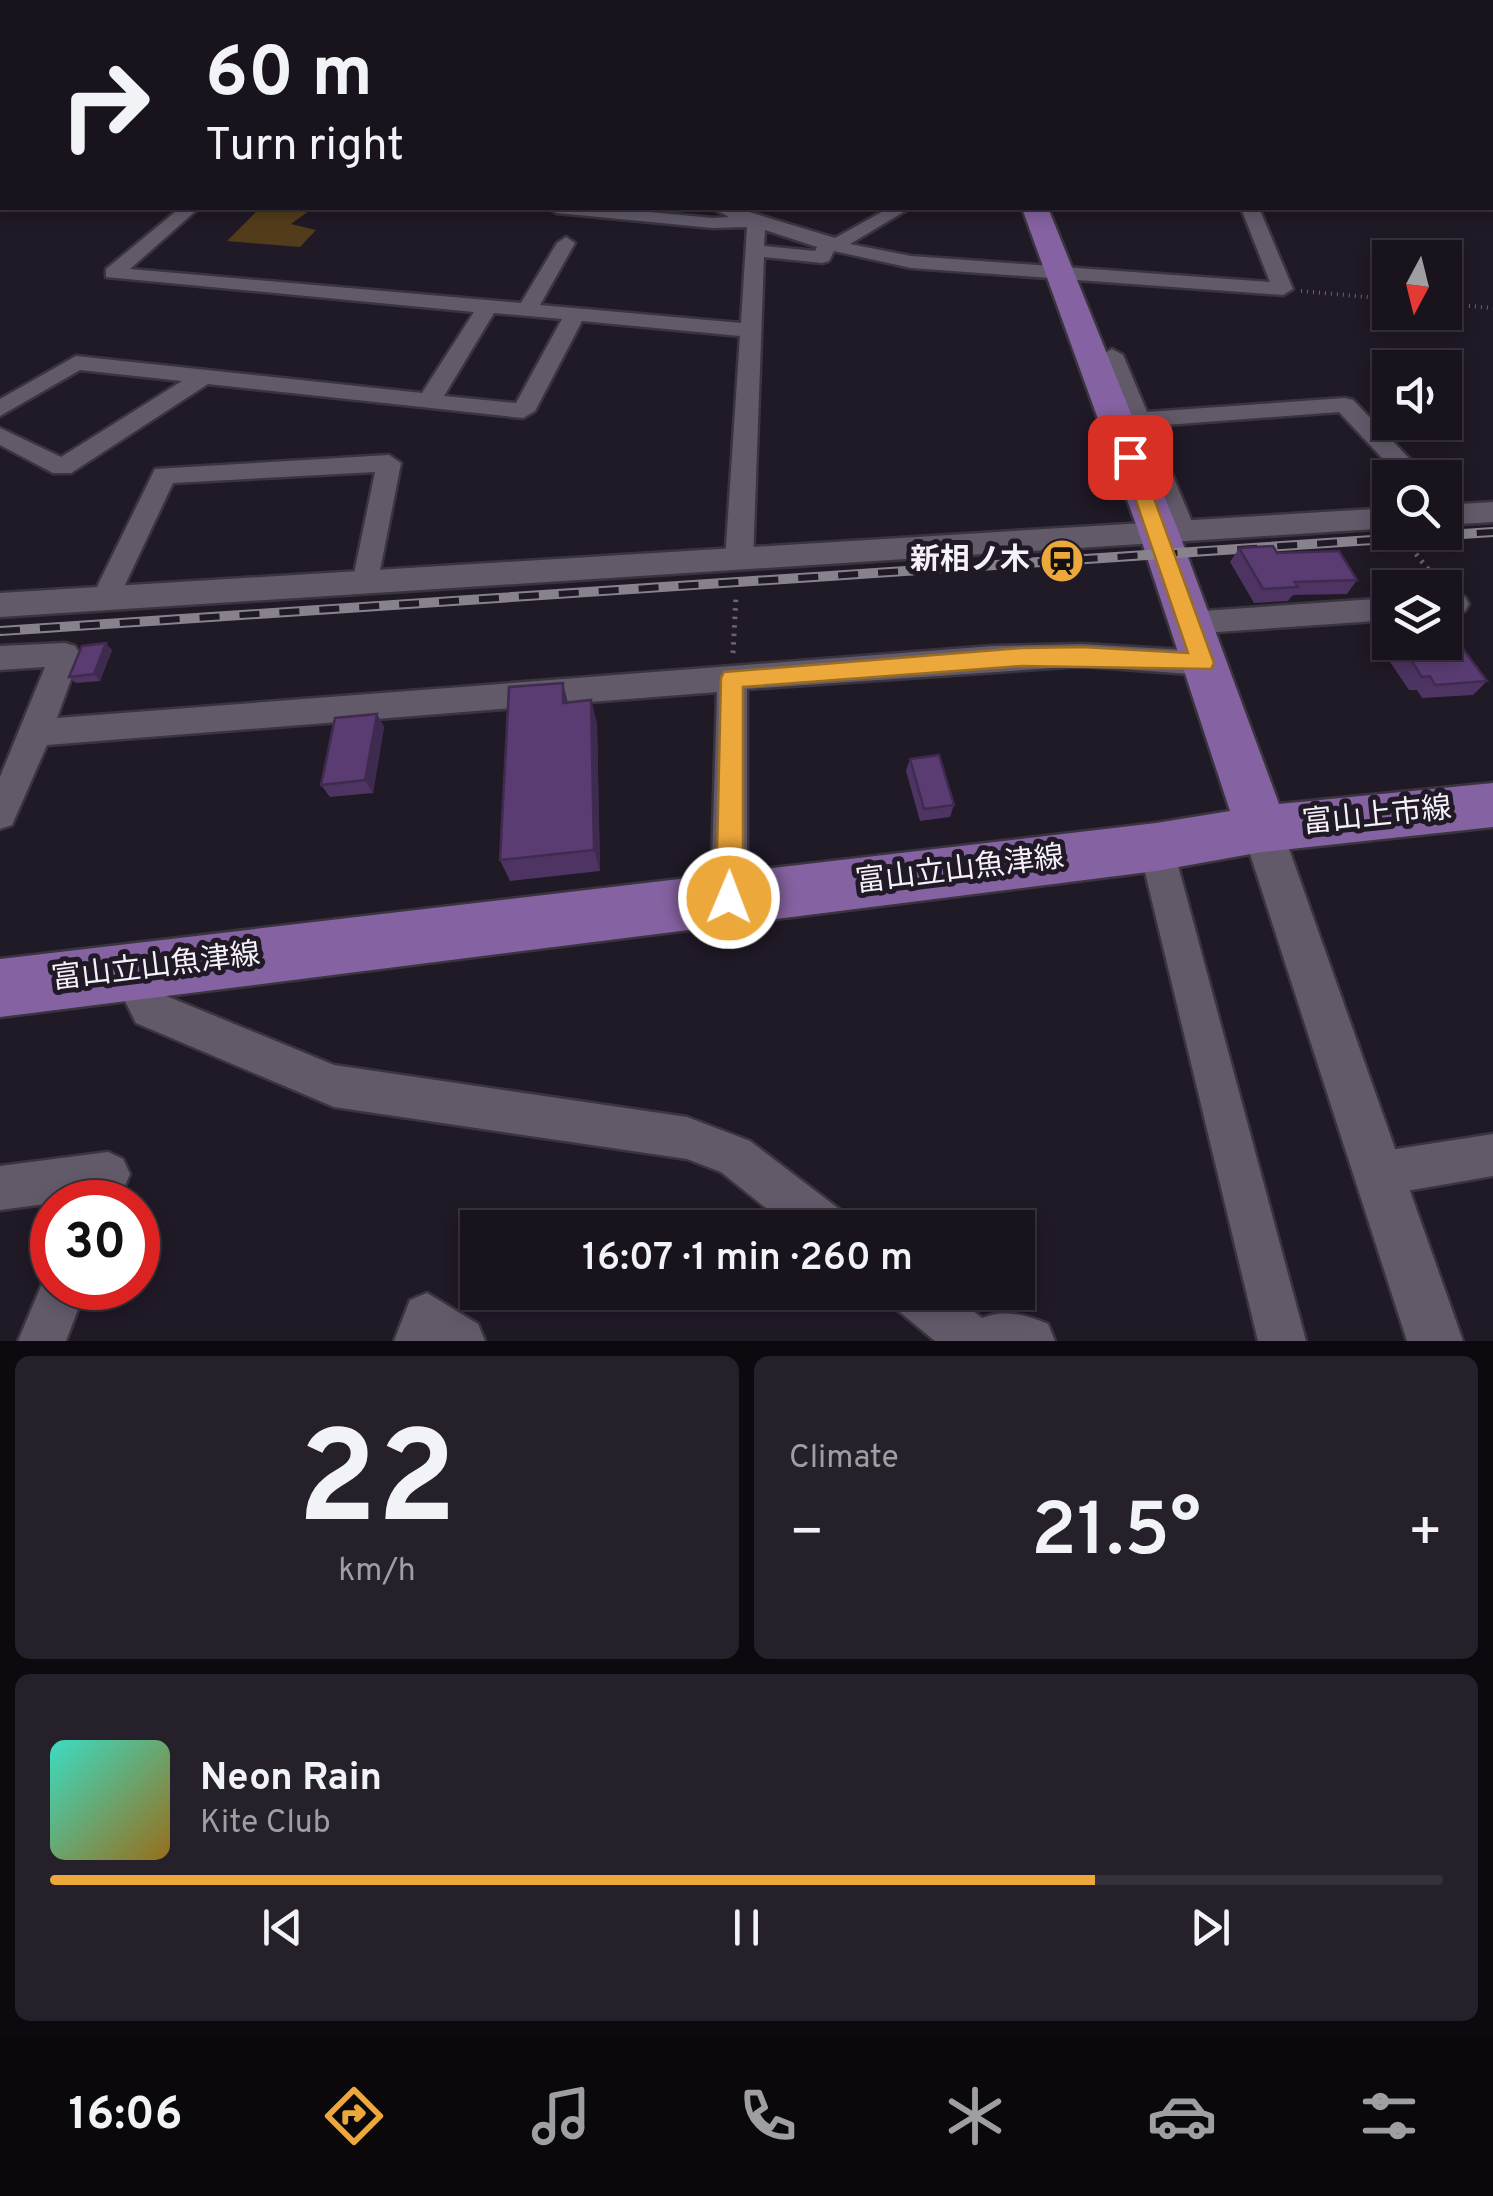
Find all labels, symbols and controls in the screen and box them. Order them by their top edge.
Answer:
text: 60 m [205,32,373,121]
icon: right [40,40,170,170]
text: Turn right [205,119,404,176]
north arrow [1372,240,1462,330]
map controls [1372,240,1462,660]
button: sound [1372,350,1462,440]
pin [1088,415,1173,500]
icon: arrive [1103,430,1158,485]
button: search [1372,460,1462,550]
station icon: 新相ノ木 [1039,538,1085,584]
place label: 新相ノ木 [910,543,1030,580]
button: layers [1372,570,1462,660]
street label: 富山上市線 [1300,791,1454,843]
street label: 富山立山魚津線 [854,840,1066,902]
position arrow [677,846,781,950]
street label: 富山立山魚津線 [50,937,262,999]
speed limit sign: 30 [30,1180,160,1310]
text: 16:07 · 1 min · 260 m [582,1235,913,1284]
text: 22 [298,1404,457,1569]
text: Climate [789,1439,899,1479]
text: 21.5° [1031,1487,1201,1582]
text: − [789,1500,824,1570]
text: + [1408,1500,1443,1570]
text: km/h [338,1552,416,1592]
text: Neon Rain [200,1755,382,1804]
text: Kite Club [200,1804,331,1844]
icon: previous [255,1900,310,1955]
icon: pause [719,1900,774,1955]
icon: next [1183,1900,1238,1955]
icon: directions [319,2081,389,2151]
icon: music [526,2081,596,2151]
icon: phone [733,2081,803,2151]
icon: climate [940,2081,1010,2151]
icon: car [1147,2081,1217,2151]
icon: filters [1354,2081,1424,2151]
text: 16:06 [69,2088,182,2145]

